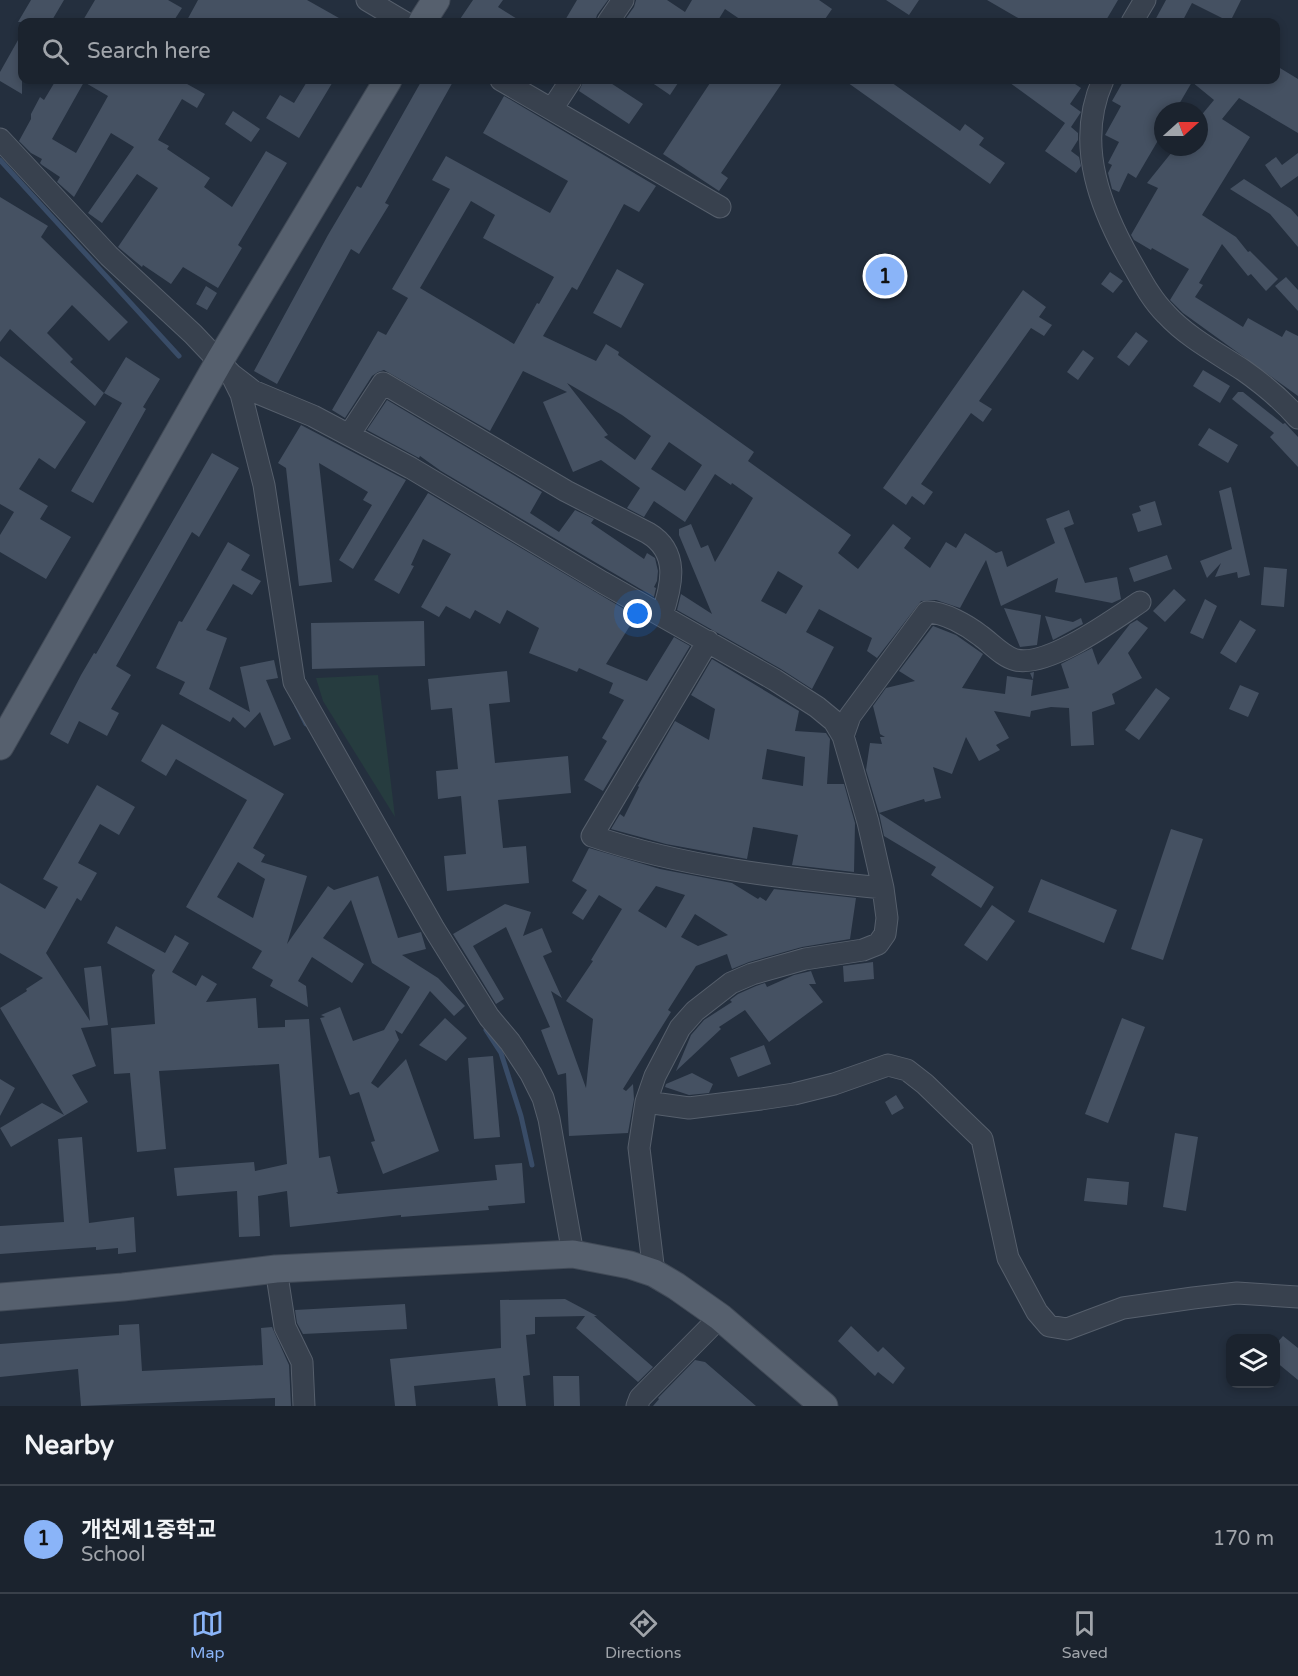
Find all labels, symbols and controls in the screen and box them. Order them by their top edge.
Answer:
search box [18,18,1280,84]
icon: search [39,35,72,68]
text: Search here [87,38,211,64]
north arrow [1154,102,1208,156]
pin: 1 [866,254,904,298]
your location [623,599,652,628]
map controls [1226,1334,1280,1388]
button: layers [1226,1334,1280,1388]
text: Nearby [24,1430,114,1461]
text: 개천제1중학교 [81,1517,216,1543]
text: 1 [37,1527,50,1551]
text: 170 m [1213,1527,1274,1551]
text: School [81,1543,145,1567]
tab: Map [190,1607,225,1663]
tab: Directions [605,1607,681,1663]
tab: Saved [1062,1607,1108,1663]

